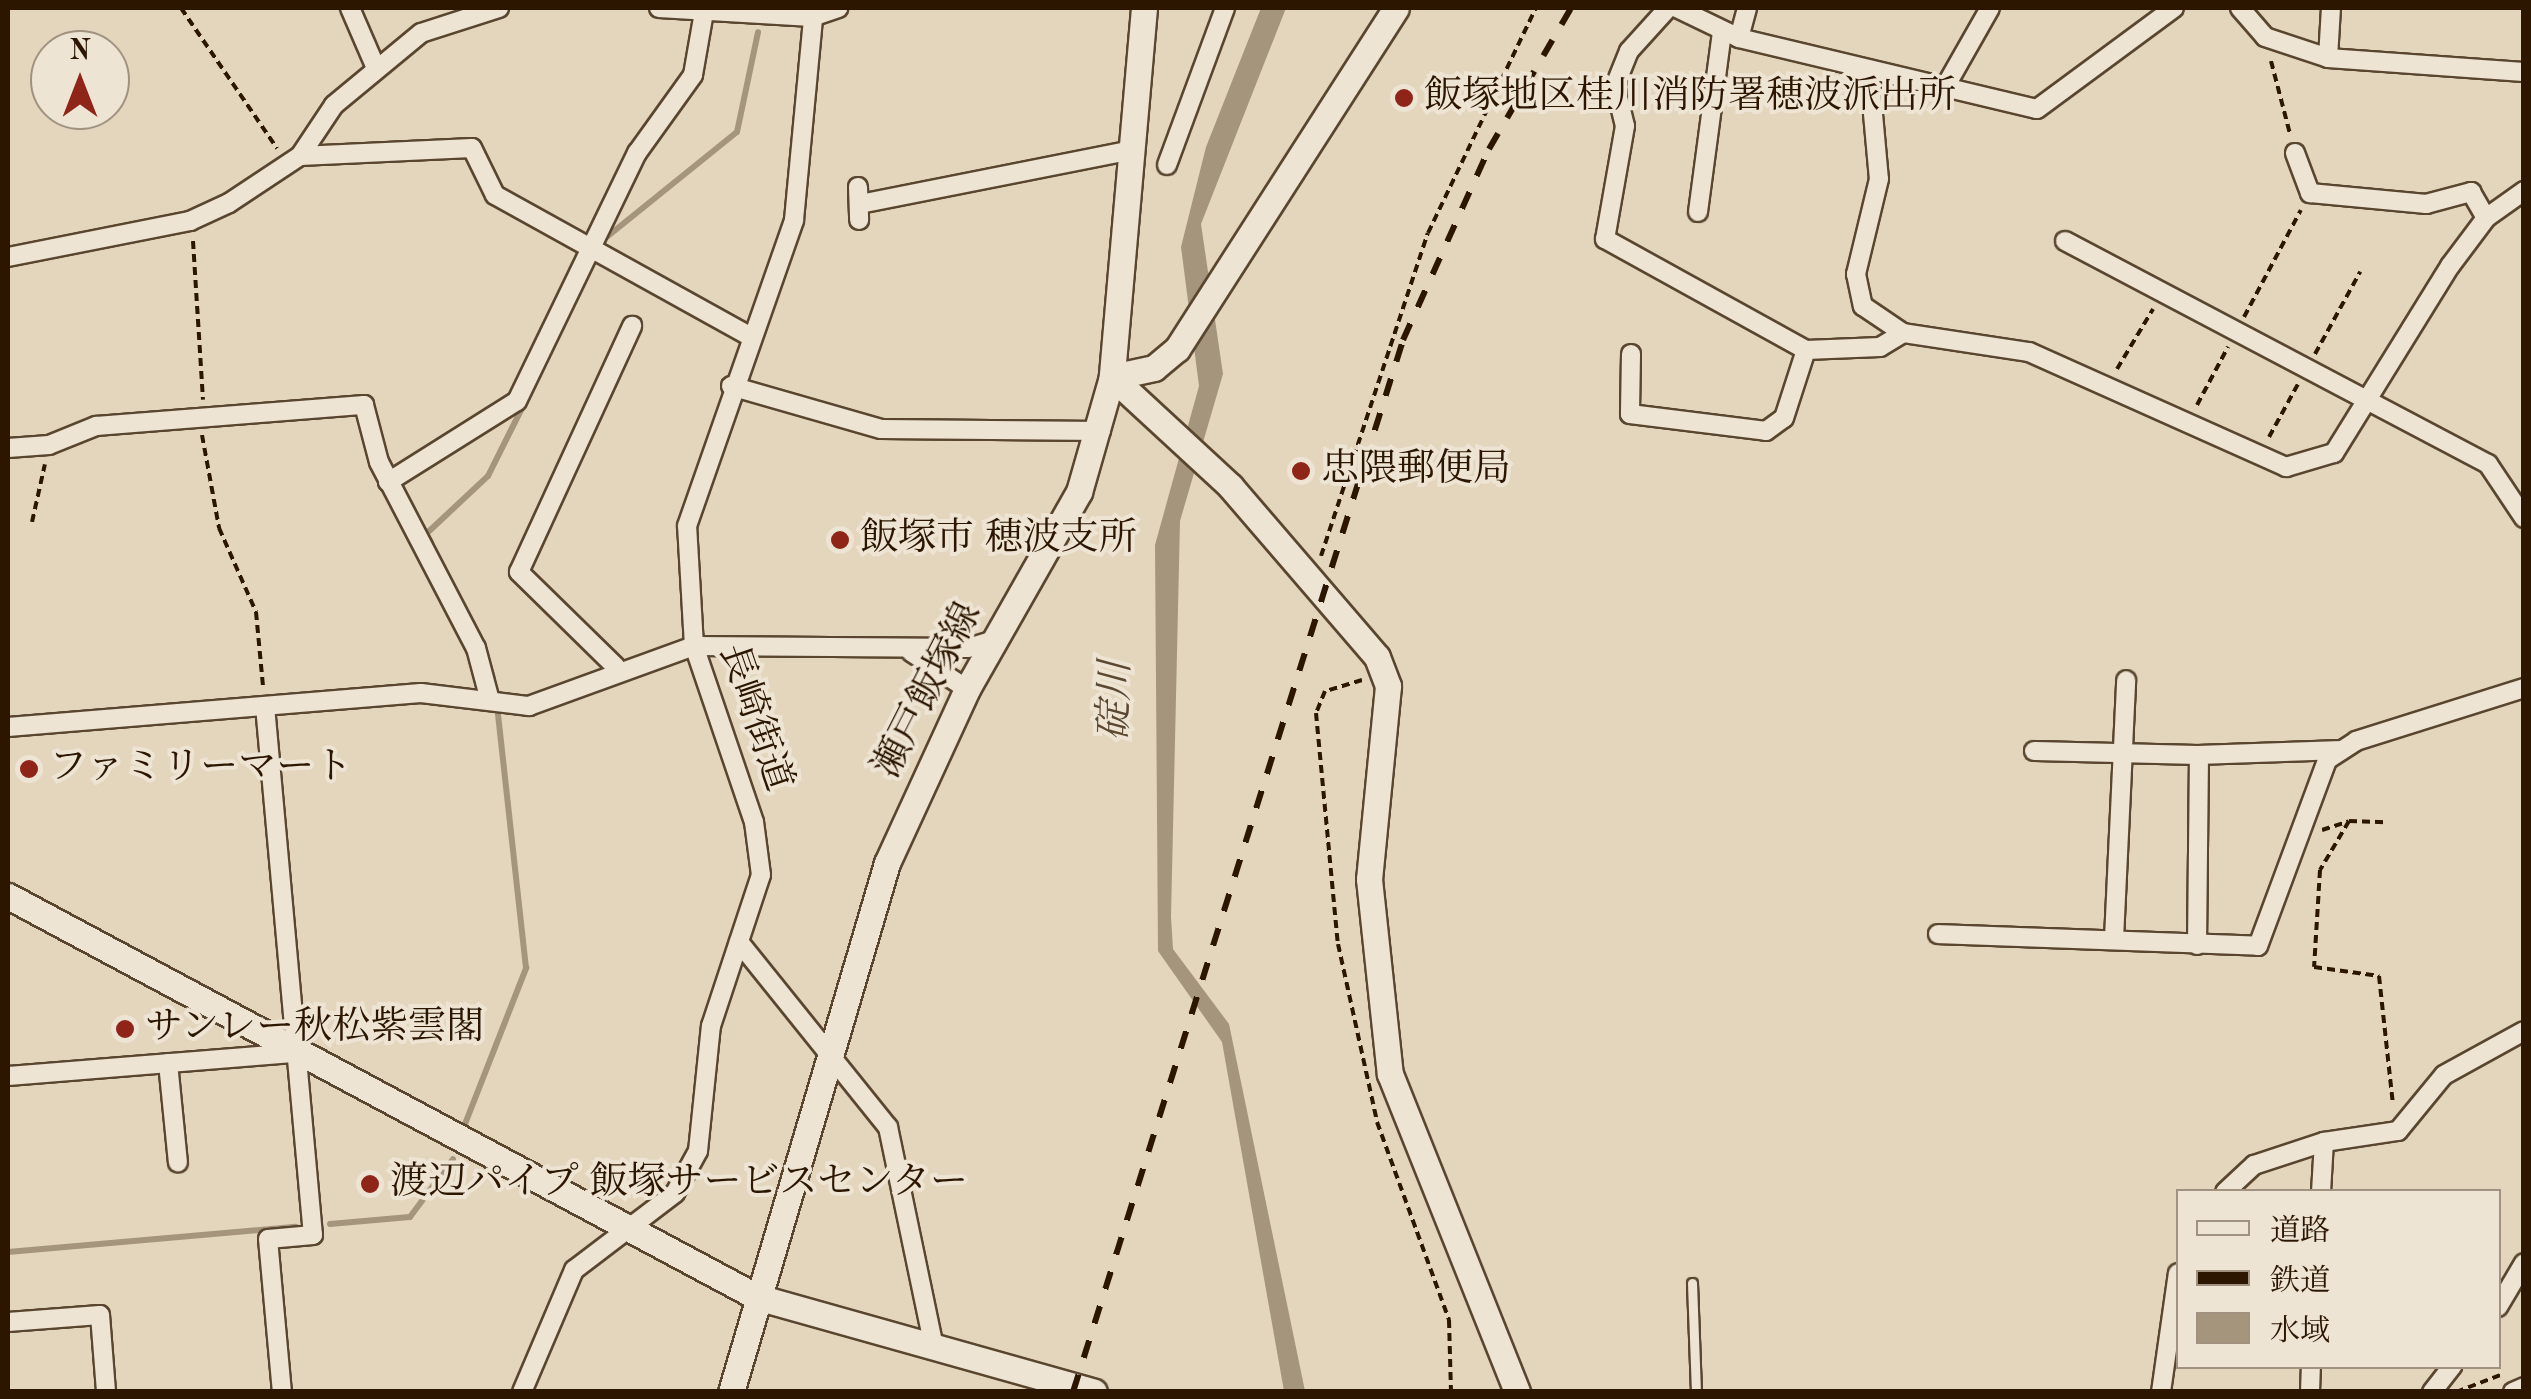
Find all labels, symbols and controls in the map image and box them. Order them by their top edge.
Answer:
north arrow [30,30,130,130]
text: N [69,38,91,66]
place label: 飯塚地区桂川消防署穂波派出所 [1424,75,1956,121]
marker: 飯塚地区桂川消防署穂波派出所 [1393,87,1415,109]
place label: 忠隈郵便局 [1321,448,1511,494]
marker: 忠隈郵便局 [1290,460,1312,482]
place label: 飯塚市 穂波支所 [860,517,1137,563]
marker: 飯塚市 穂波支所 [829,529,851,551]
street label: 瀬戸飯塚線 [866,596,992,786]
street label: 長崎街道 [708,639,800,797]
water label: 碇川 [1092,661,1142,741]
place label: ファミリーマート [49,746,353,792]
marker: ファミリーマート [18,758,40,780]
place label: サンレー秋松紫雲閣 [145,1006,487,1052]
marker: サンレー秋松紫雲閣 [114,1018,136,1040]
place label: 渡辺パイプ 飯塚サービスセンター [390,1161,971,1207]
marker: 渡辺パイプ 飯塚サービスセンター [359,1173,381,1195]
legend [2176,1189,2501,1369]
text: 道路 [2270,1217,2330,1247]
text: 鉄道 [2270,1267,2330,1297]
text: 水域 [2270,1317,2330,1347]

